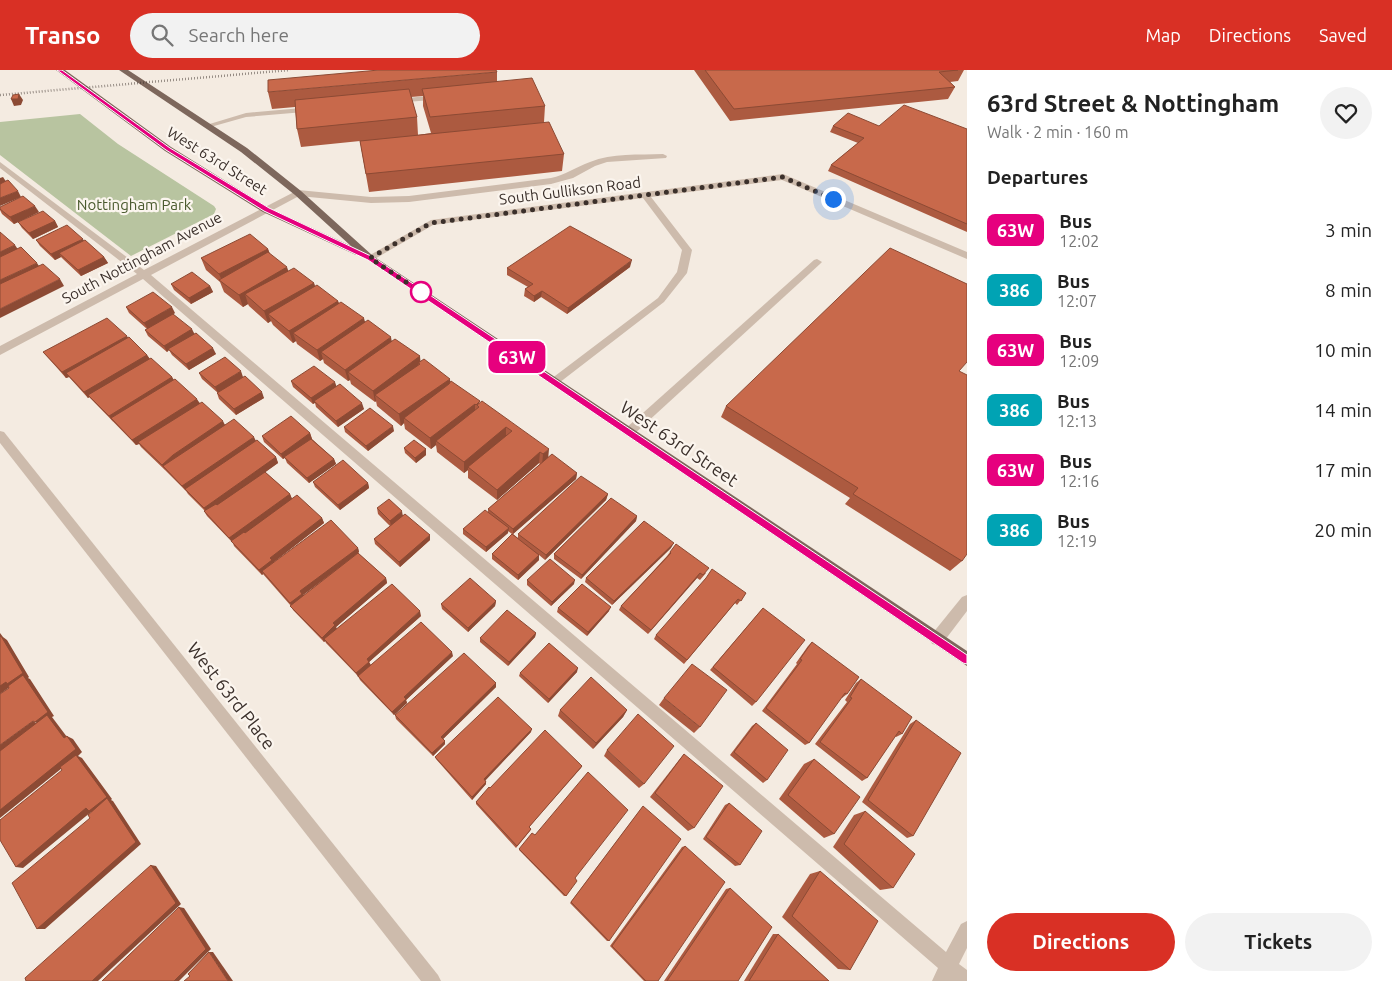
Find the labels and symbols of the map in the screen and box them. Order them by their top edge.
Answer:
street label: West 63rd Street [164,123,270,198]
street label: South Gullikson Road [498,173,642,208]
your location [821,187,846,212]
park label: Nottingham Park [77,196,192,213]
street label: South Nottingham Avenue [59,208,225,307]
unlabelled marker [410,281,432,303]
line badge: 63W [488,341,546,373]
street label: West 63rd Street [617,396,742,490]
street label: West 63rd Place [184,638,280,753]

